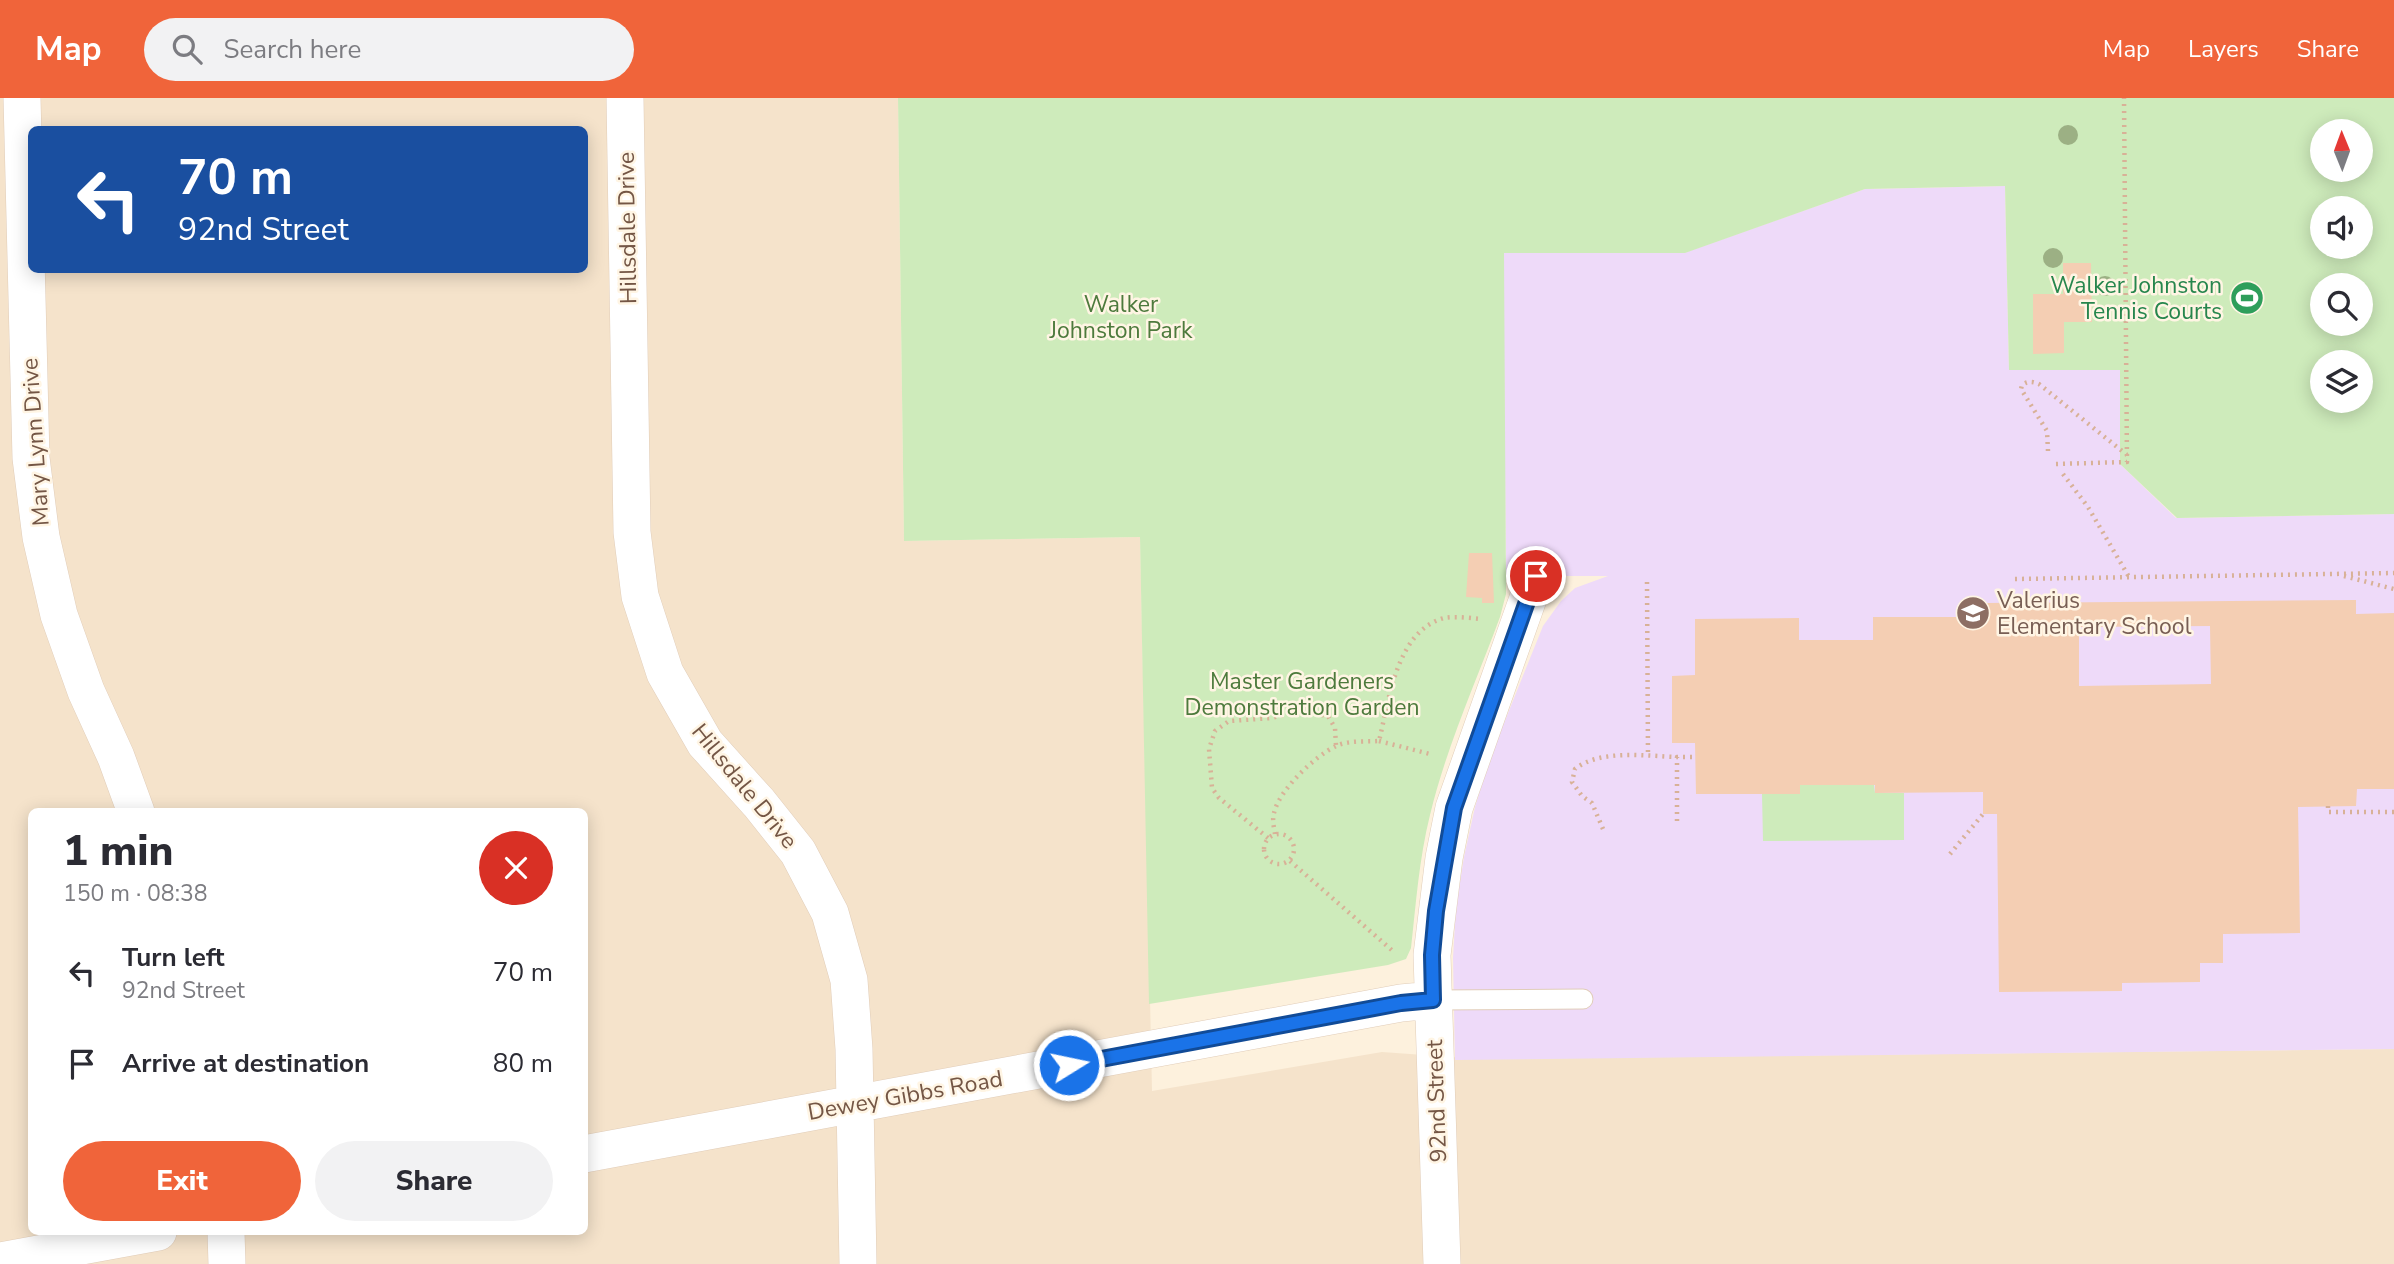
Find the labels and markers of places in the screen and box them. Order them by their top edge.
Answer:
place label: Walker Johnston Tennis Courts [2050,270,2222,327]
sports icon: Walker Johnston Tennis Courts [2228,279,2266,317]
pin [1506,546,1566,606]
place label: Valerius Elementary School [1996,585,2192,642]
school or university icon: Valerius Elementary School [1954,594,1992,632]

